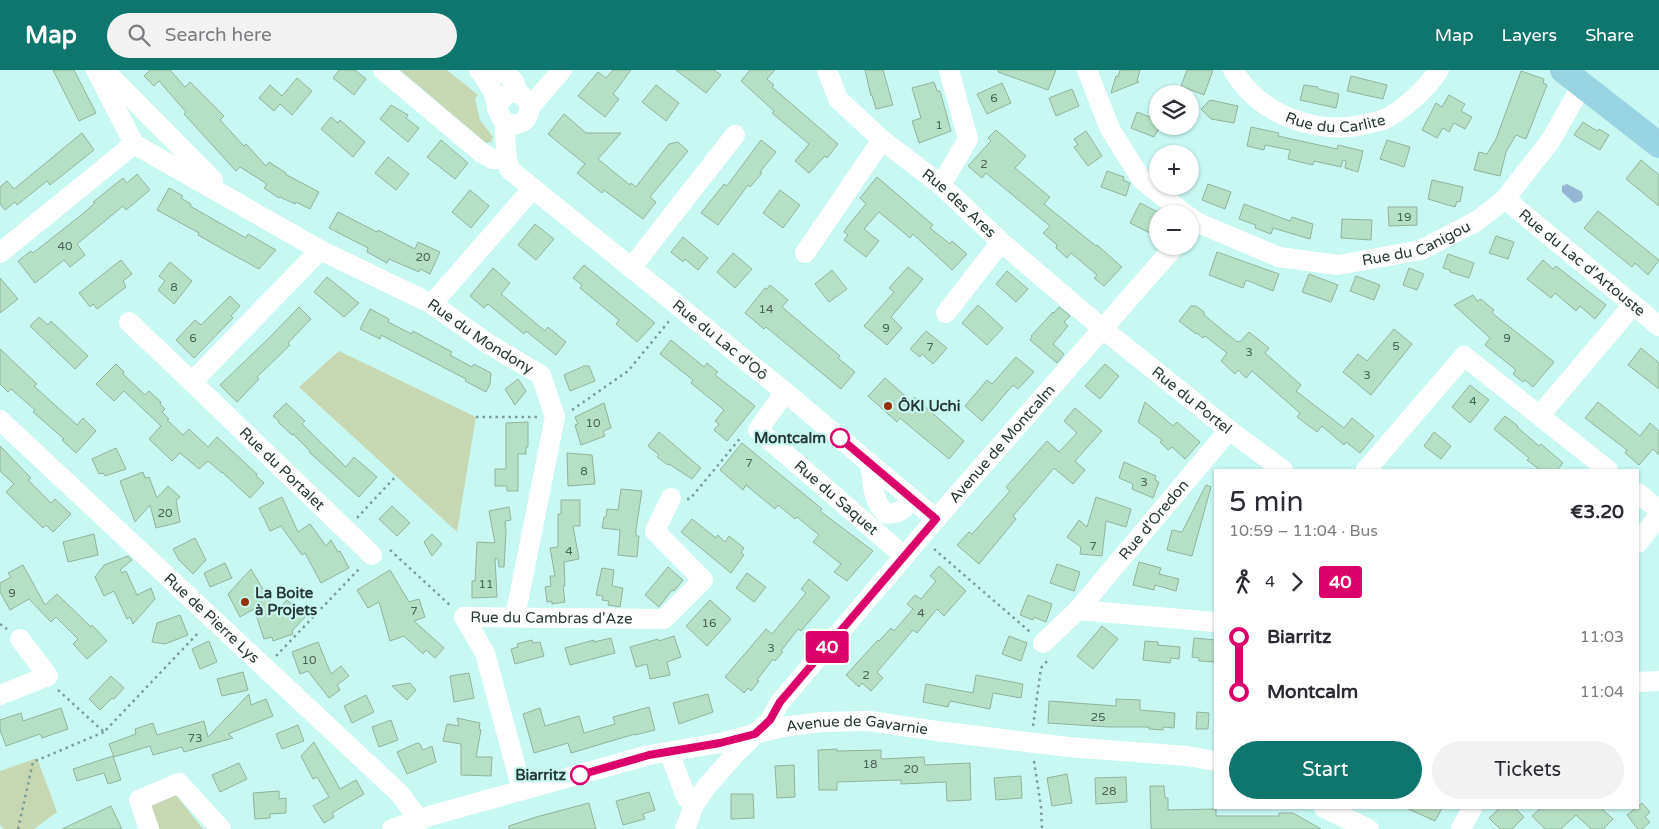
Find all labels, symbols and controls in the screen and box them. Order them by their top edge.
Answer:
search box [107,13,457,58]
text: Map [25,21,77,50]
icon: search [125,21,153,49]
text: Search here [165,24,272,46]
text: Map [1435,24,1474,46]
text: Layers [1502,24,1557,46]
text: Share [1585,24,1634,46]
map controls [1149,85,1199,255]
button: layers [1149,85,1199,135]
house number: 6 [990,91,998,105]
street label: Rue du Carlite [1283,108,1387,136]
house number: 1 [935,118,943,132]
button: + [1149,145,1199,195]
house number: 2 [980,157,988,171]
street label: Rue des Ares [919,165,1000,241]
button: − [1149,205,1199,255]
street label: Rue du Lac d'Artouste [1515,205,1649,320]
house number: 19 [1396,210,1412,224]
street label: Rue du Canigou [1360,217,1473,270]
house number: 40 [57,239,73,253]
house number: 20 [415,250,431,264]
house number: 8 [170,280,178,294]
street label: Rue du Mondony [424,295,537,377]
street label: Rue du Lac d'Oô [669,296,772,384]
house number: 14 [758,302,774,316]
house number: 9 [882,321,890,335]
house number: 6 [189,331,197,345]
house number: 9 [1503,331,1511,345]
house number: 5 [1392,339,1400,353]
house number: 7 [926,340,934,354]
house number: 3 [1245,345,1253,359]
street label: Rue du Portel [1148,363,1235,438]
house number: 3 [1363,368,1371,382]
street label: Avenue de Montcalm [945,381,1059,507]
house number: 4 [1469,394,1477,408]
place label: ÔKI Uchi [898,397,960,415]
marker: ÔKI Uchi [882,400,894,412]
house number: 10 [585,416,601,430]
street label: Rue du Portalet [236,424,329,514]
marker: Montcalm [830,428,850,448]
place label: Montcalm [754,429,826,447]
house number: 7 [745,456,753,470]
street label: Rue du Saquet [791,456,882,539]
house number: 8 [580,464,588,478]
house number: 3 [1140,475,1148,489]
street label: Rue d'Oredon [1115,476,1192,563]
text: 5 min [1229,485,1304,519]
text: €3.20 [1570,501,1624,523]
house number: 20 [157,506,173,520]
text: 10:59 – 11:04 · Bus [1229,521,1378,541]
house number: 7 [1089,539,1097,553]
house number: 4 [565,544,573,558]
icon: walk [1229,568,1257,596]
icon: forward [1283,568,1311,596]
street label: Rue de Pierre Lys [160,569,263,667]
text: 40 [1329,571,1352,593]
text: 4 [1265,572,1275,592]
house number: 11 [478,577,494,591]
place label: La Boite à Projets [255,584,317,620]
house number: 9 [8,586,16,600]
marker: La Boite à Projets [239,596,251,608]
house number: 7 [410,604,418,618]
house number: 4 [917,606,925,620]
street label: Rue du Cambras d'Aze [470,608,633,628]
house number: 16 [701,616,717,630]
text: Biarritz [1267,626,1331,648]
text: 11:03 [1580,627,1624,647]
line badge: 40 [804,631,850,663]
text: 40 [816,636,838,658]
house number: 3 [767,641,775,655]
house number: 10 [301,653,317,667]
house number: 2 [862,668,870,682]
text: Montcalm [1267,681,1358,703]
text: 11:04 [1580,682,1624,702]
house number: 25 [1090,710,1106,724]
street label: Avenue de Gavarnie [785,712,929,739]
house number: 73 [187,731,203,745]
button: Start [1229,741,1422,799]
button: Tickets [1432,741,1624,799]
house number: 18 [862,757,878,771]
house number: 20 [903,762,919,776]
marker: Biarritz [570,765,590,785]
place label: Biarritz [515,766,567,784]
house number: 28 [1101,784,1117,798]

